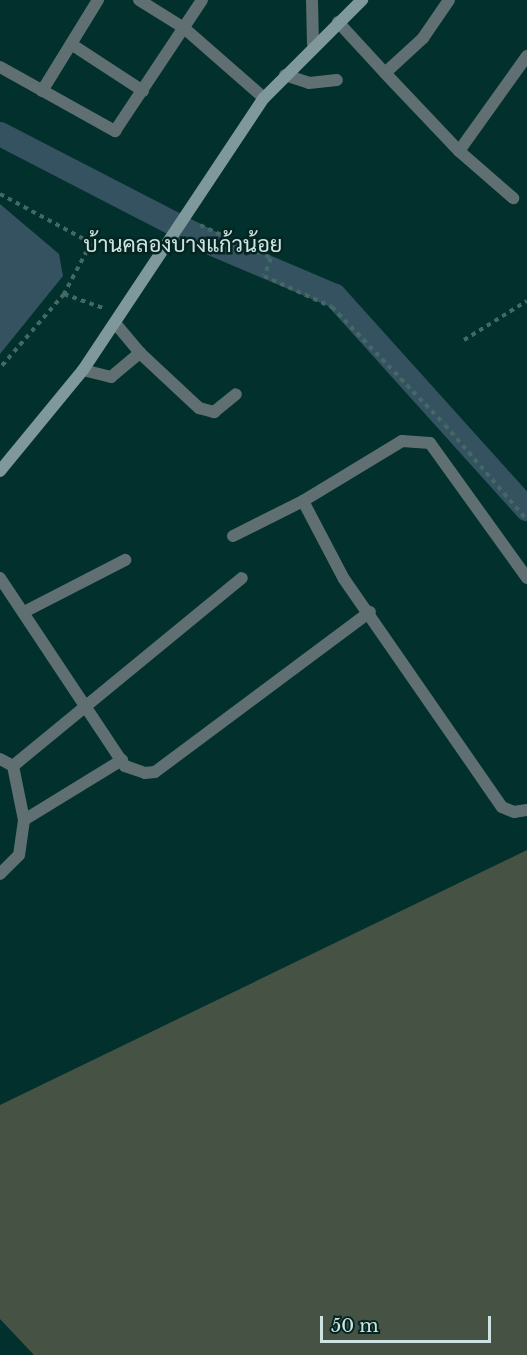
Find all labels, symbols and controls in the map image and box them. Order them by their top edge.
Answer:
district label: บ้านคลองบางแก้วน้อย [84,232,282,258]
scale bar [323,1304,494,1342]
text: 50 m [331,1315,379,1337]

